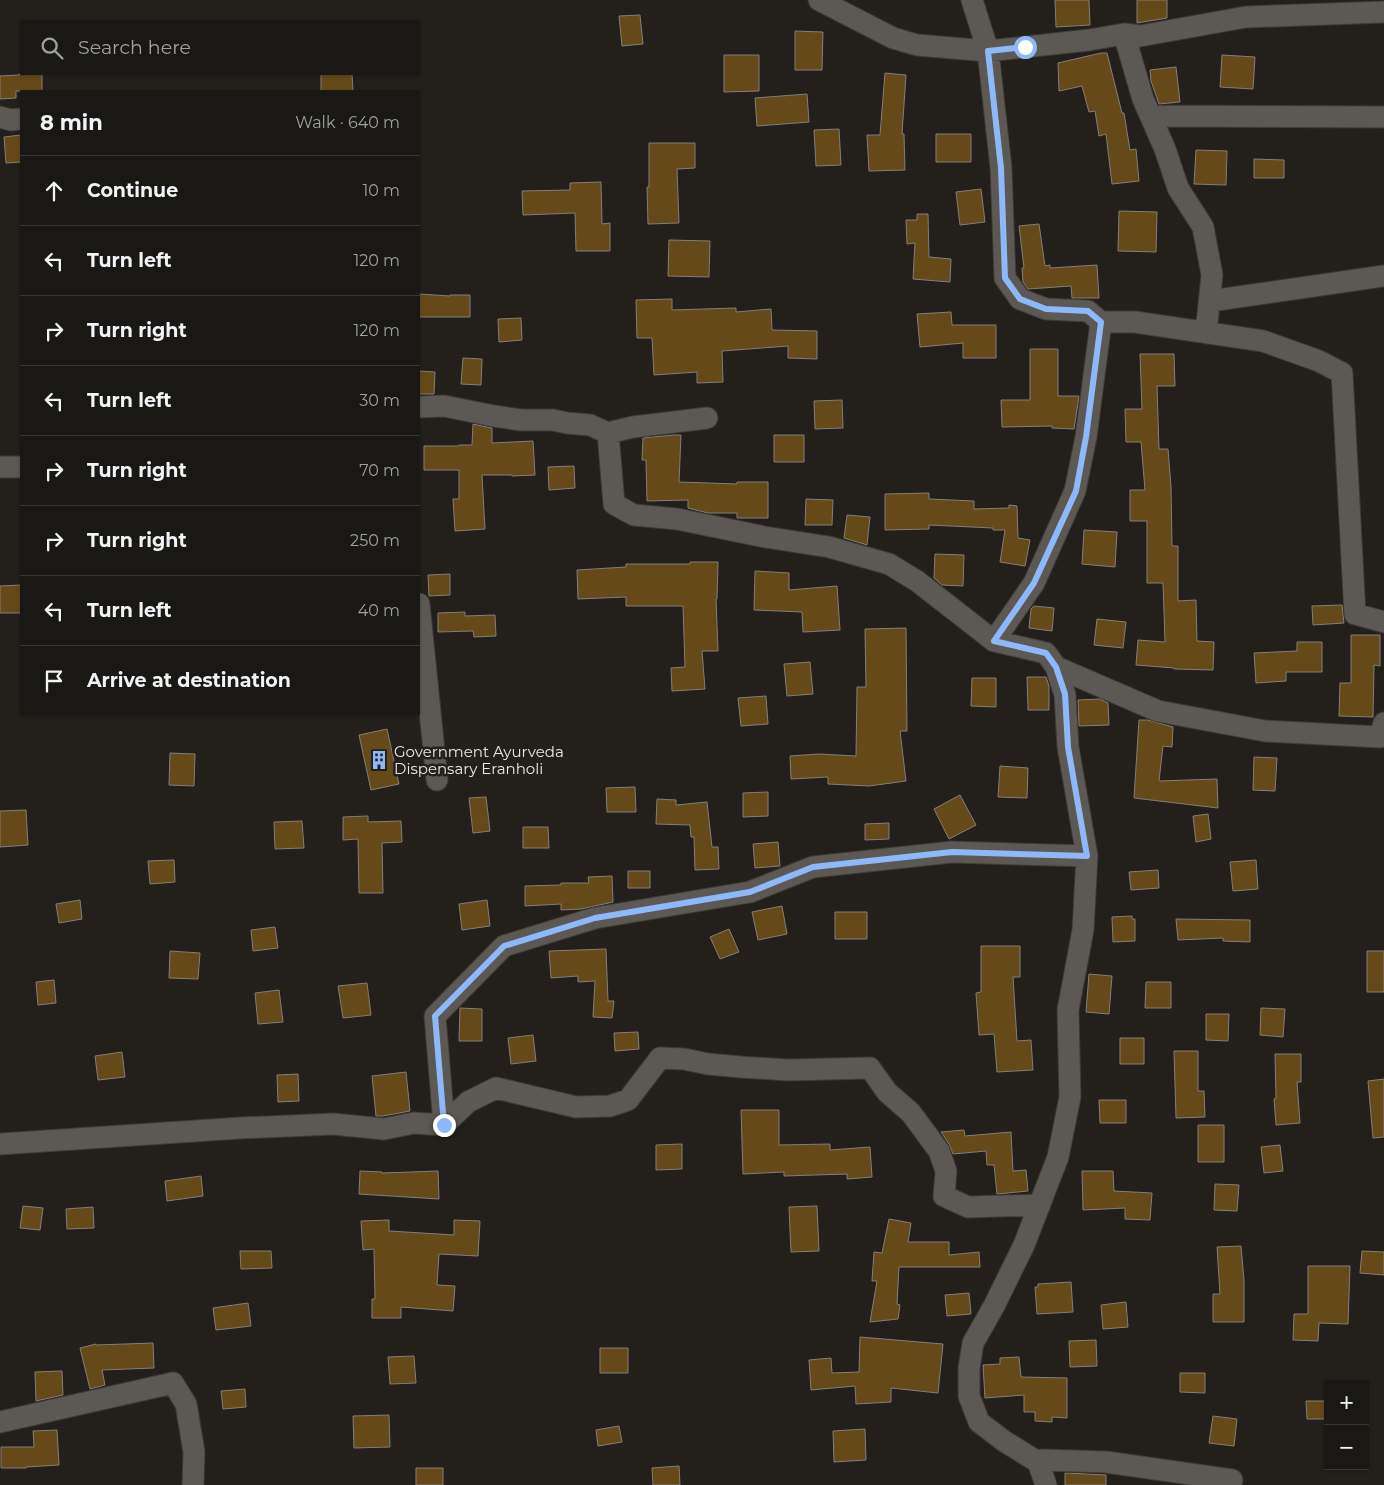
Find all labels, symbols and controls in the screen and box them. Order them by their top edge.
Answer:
search box [20,20,420,75]
icon: search [38,34,66,62]
text: Search here [78,36,191,59]
route start [1014,36,1037,59]
text: 8 min [40,110,103,135]
text: Walk · 640 m [295,113,400,132]
icon: ahead [40,177,68,205]
text: Continue [87,179,178,202]
text: 10 m [362,181,400,200]
icon: left [40,247,68,275]
text: Turn left [87,249,172,272]
text: 120 m [353,251,400,270]
icon: right [40,317,68,345]
text: Turn right [87,319,187,342]
text: 120 m [353,321,400,340]
icon: left [40,387,68,415]
text: Turn left [87,389,172,412]
text: 30 m [359,391,400,410]
icon: right [40,457,68,485]
text: Turn right [87,459,187,482]
text: 70 m [359,461,400,480]
icon: right [40,527,68,555]
text: Turn right [87,529,187,552]
text: 250 m [350,531,400,550]
icon: left [40,597,68,625]
text: Turn left [87,599,172,622]
text: 40 m [358,601,400,620]
icon: arrive [40,667,68,695]
text: Arrive at destination [87,669,291,692]
place label: Government Ayurveda Dispensary Eranholi [394,742,564,778]
building icon: Government Ayurveda Dispensary Eranholi [368,749,390,771]
route end [433,1114,456,1137]
map controls [1324,1380,1369,1470]
button: + [1324,1380,1369,1425]
button: − [1324,1425,1369,1470]

